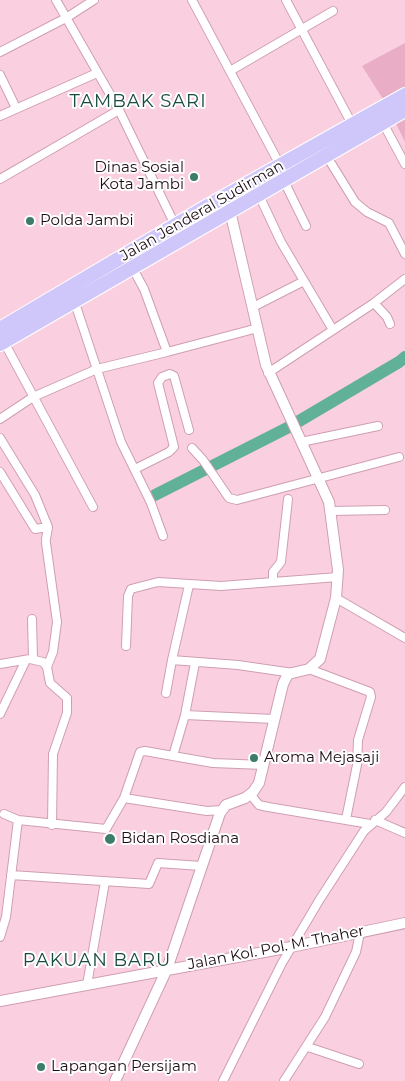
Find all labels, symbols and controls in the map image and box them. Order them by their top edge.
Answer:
district label: TAMBAK SARI [68,91,208,113]
street label: Jalan Jenderal Sudirman [117,157,287,265]
place label: Dinas Sosial Kota Jambi [94,159,184,194]
marker: Dinas Sosial Kota Jambi [188,171,200,183]
place label: Polda Jambi [40,212,133,230]
marker: Polda Jambi [24,215,36,227]
place label: Aroma Mejasaji [264,749,379,767]
marker: Aroma Mejasaji [248,752,260,764]
place label: Bidan Rosdiana [121,830,239,848]
marker: Bidan Rosdiana [103,832,117,846]
street label: Jalan Kol. Pol. M. Thaher [186,922,366,974]
district label: PAKUAN BARU [21,950,173,972]
place label: Lapangan Persijam [51,1058,197,1076]
marker: Lapangan Persijam [35,1061,47,1073]

